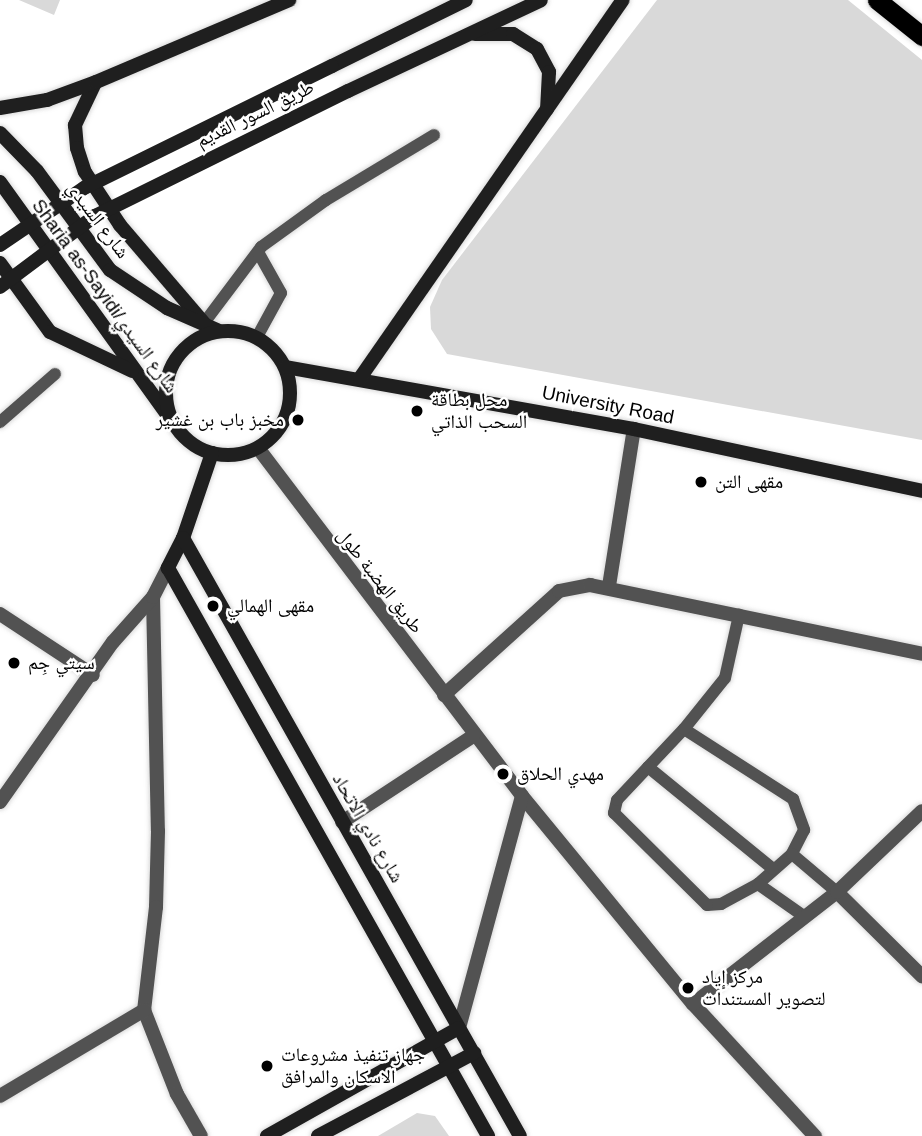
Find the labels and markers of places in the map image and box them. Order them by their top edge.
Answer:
place label: محل بطاقة السحب الذاتي [431,389,527,433]
marker: محل بطاقة السحب الذاتي [409,403,425,419]
place label: مخبز باب بن غشير [156,409,284,431]
marker: مخبز باب بن غشير [290,412,306,428]
place label: مقهى التن [715,471,783,493]
marker: مقهى التن [693,474,709,490]
place label: مقهى الهمالي [227,595,314,617]
marker: مقهى الهمالي [205,598,221,614]
place label: سيتي جِم [28,652,95,674]
marker: سيتي جِم [6,655,22,671]
place label: مهدي الحلاق [517,763,604,785]
marker: مهدي الحلاق [495,766,511,782]
place label: مركز إياد لتصوير المستندات [702,966,826,1010]
marker: مركز إياد لتصوير المستندات [680,980,696,996]
place label: جهاز تنفيذ مشروعات الاسكان والمرافق [281,1044,425,1088]
marker: جهاز تنفيذ مشروعات الاسكان والمرافق [259,1058,275,1074]

